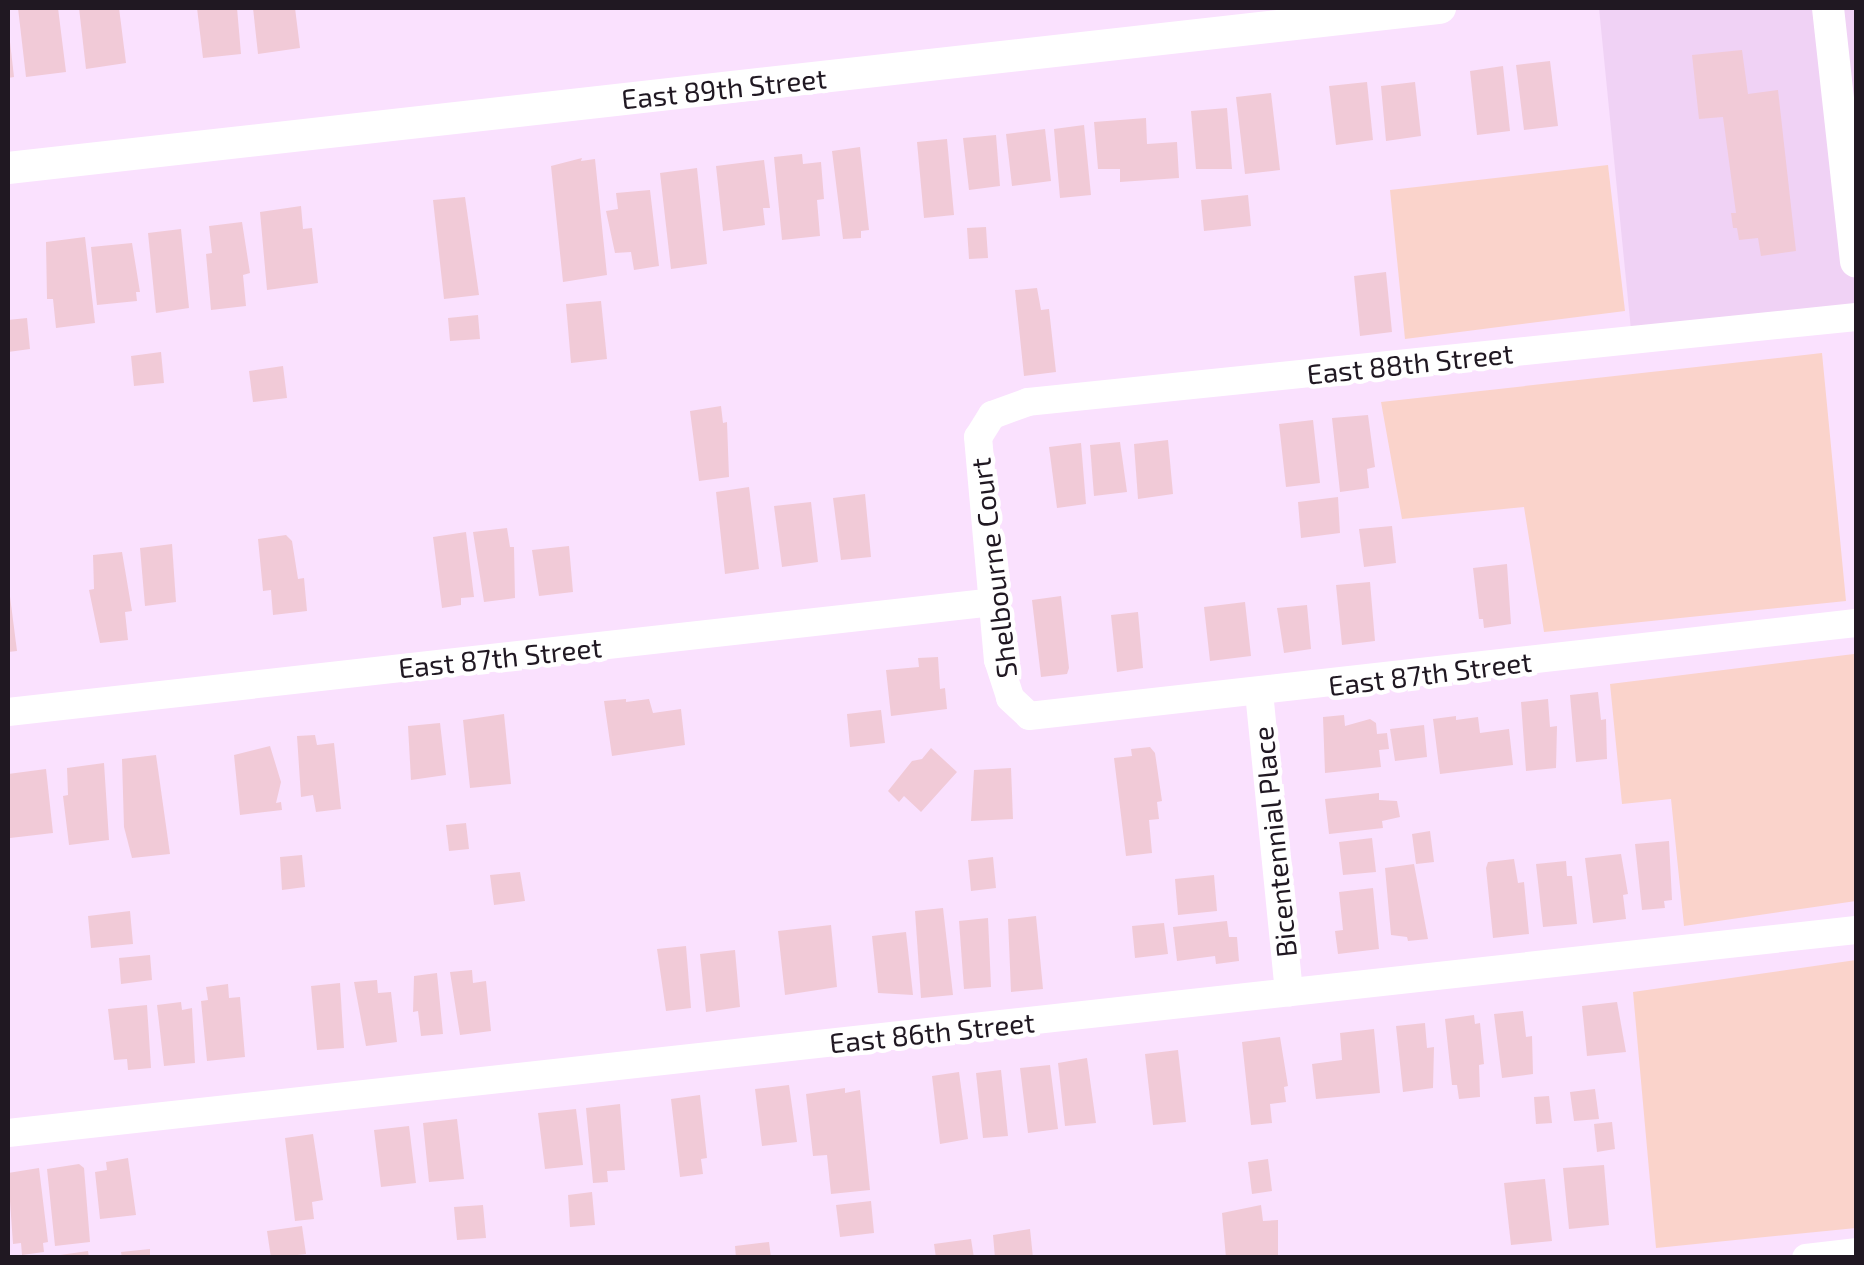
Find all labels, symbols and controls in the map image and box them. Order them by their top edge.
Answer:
street label: East 89th Street [620,61,828,115]
street label: East 88th Street [1305,335,1515,391]
street label: Shelbourne Court [963,456,1023,680]
street label: East 87th Street [397,630,603,684]
street label: East 87th Street [1326,644,1534,702]
street label: Bicentennial Place [1245,724,1303,960]
street label: East 86th Street [828,1005,1036,1059]

